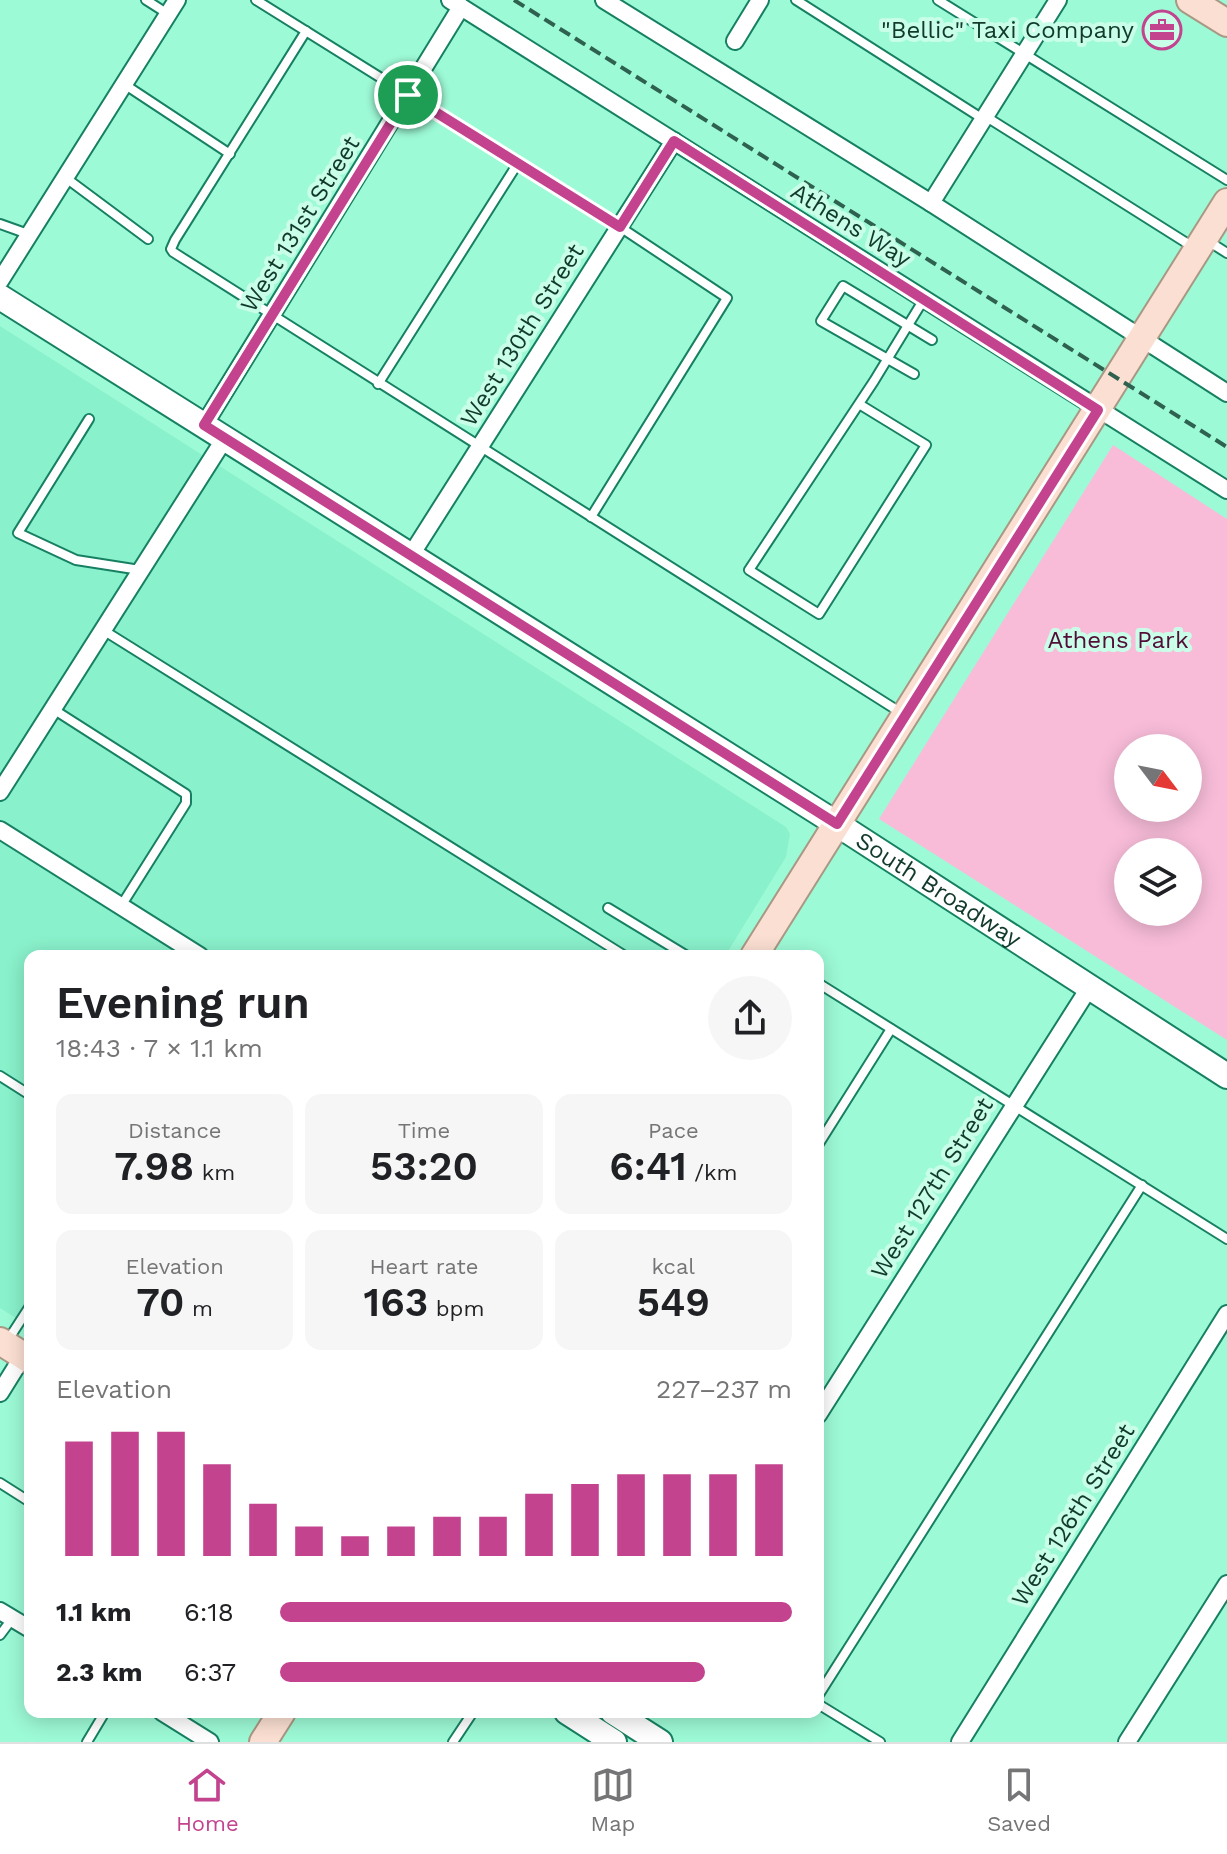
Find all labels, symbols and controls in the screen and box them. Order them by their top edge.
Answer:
office icon: "Bellic" Taxi Company [1141,9,1183,51]
place label: "Bellic" Taxi Company [881,16,1135,44]
pin [374,61,442,129]
icon: arrive [386,73,430,117]
street label: West 131st Street [235,131,365,317]
street label: Athens Way [786,177,917,273]
street label: West 130th Street [454,238,590,432]
park label: Athens Park [1047,626,1189,654]
north arrow [1114,734,1202,822]
map controls [1114,734,1202,926]
street label: South Broadway [851,826,1027,954]
button: layers [1114,838,1202,926]
button: share [708,976,792,1060]
text: Evening run [56,977,310,1029]
text: 18:43 · 7 × 1.1 km [56,1033,263,1063]
street label: West 127th Street [865,1092,999,1284]
text: Distance [128,1118,221,1143]
text: Time [398,1118,450,1143]
text: Pace [648,1118,699,1143]
text: 7.98 [114,1143,194,1190]
text: 53:20 [370,1143,478,1190]
text: 6:41 [609,1143,687,1190]
text: km [194,1160,235,1185]
text: /km [687,1160,737,1185]
text: Elevation [126,1254,224,1279]
text: Heart rate [370,1254,478,1279]
text: kcal [652,1254,695,1279]
text: 70 [136,1279,185,1326]
text: 163 [364,1279,428,1326]
text: 549 [637,1279,710,1326]
text: m [185,1296,213,1321]
text: bpm [428,1296,484,1321]
text: Elevation [56,1374,172,1404]
text: 227–237 m [656,1374,792,1404]
street label: West 126th Street [1006,1419,1140,1611]
text: 1.1 km [56,1597,131,1627]
text: 6:18 [184,1597,234,1627]
text: 2.3 km [56,1657,143,1687]
text: 6:37 [184,1657,236,1687]
tab: Home [176,1763,239,1836]
tab: Map [591,1763,635,1836]
tab: Saved [987,1763,1051,1836]

